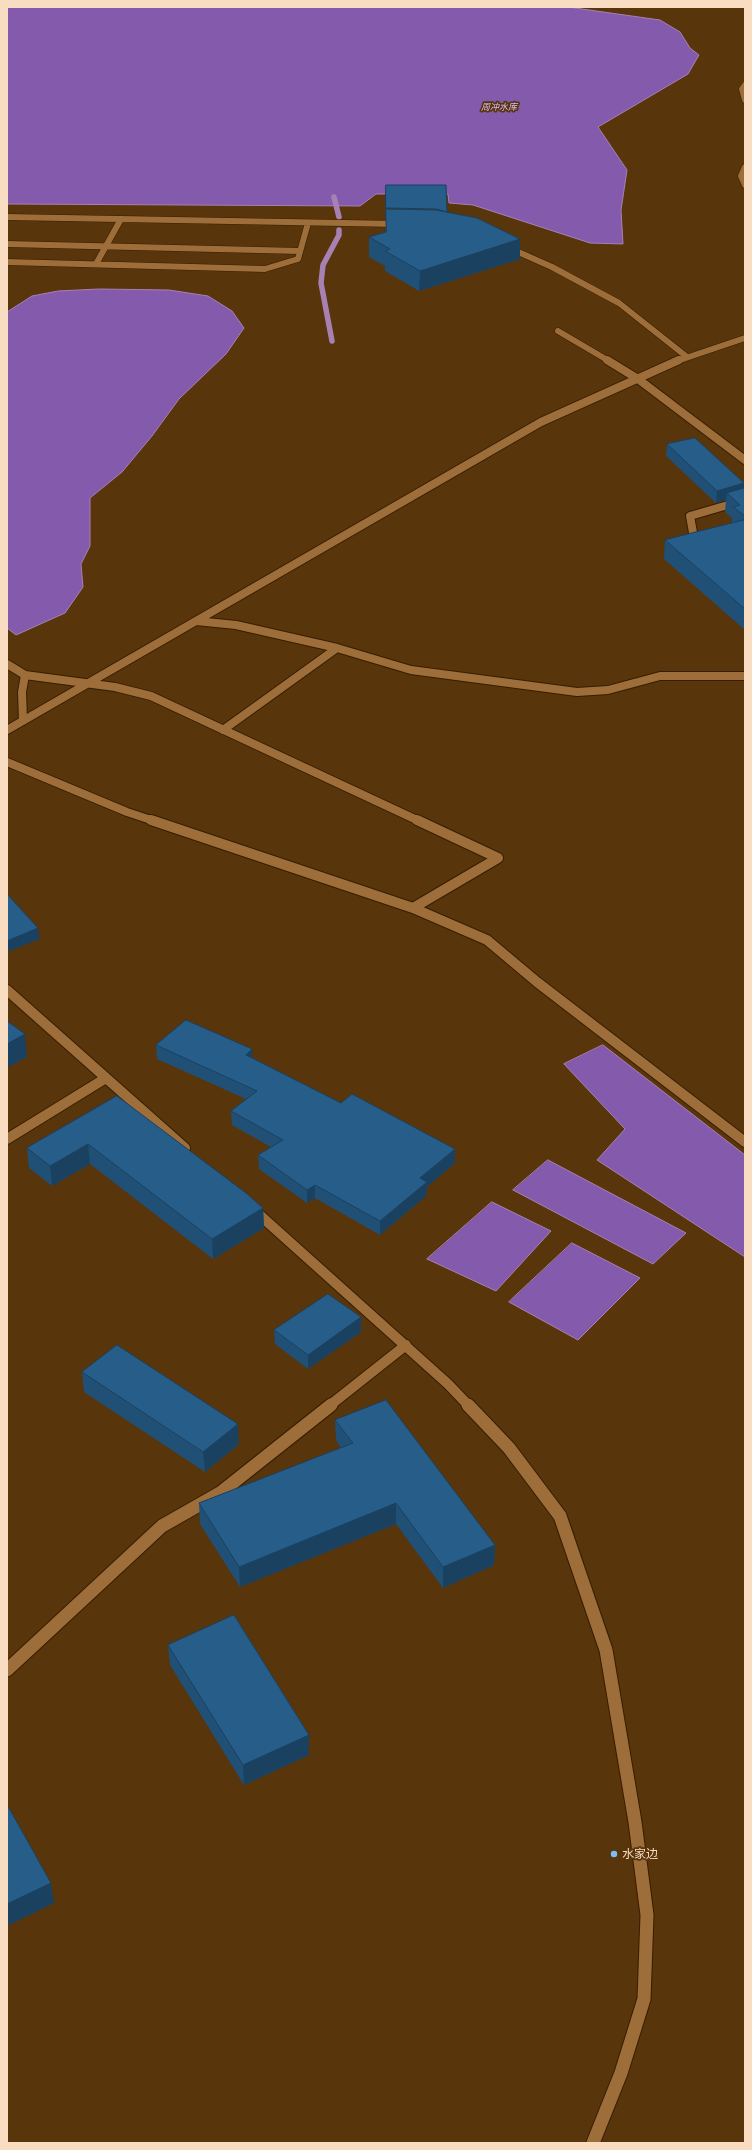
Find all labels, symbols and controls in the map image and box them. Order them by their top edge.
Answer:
water label: 周冲水库 [481,102,517,112]
place label: 水家边 [622,1847,658,1861]
marker: 水家边 [609,1849,619,1859]

